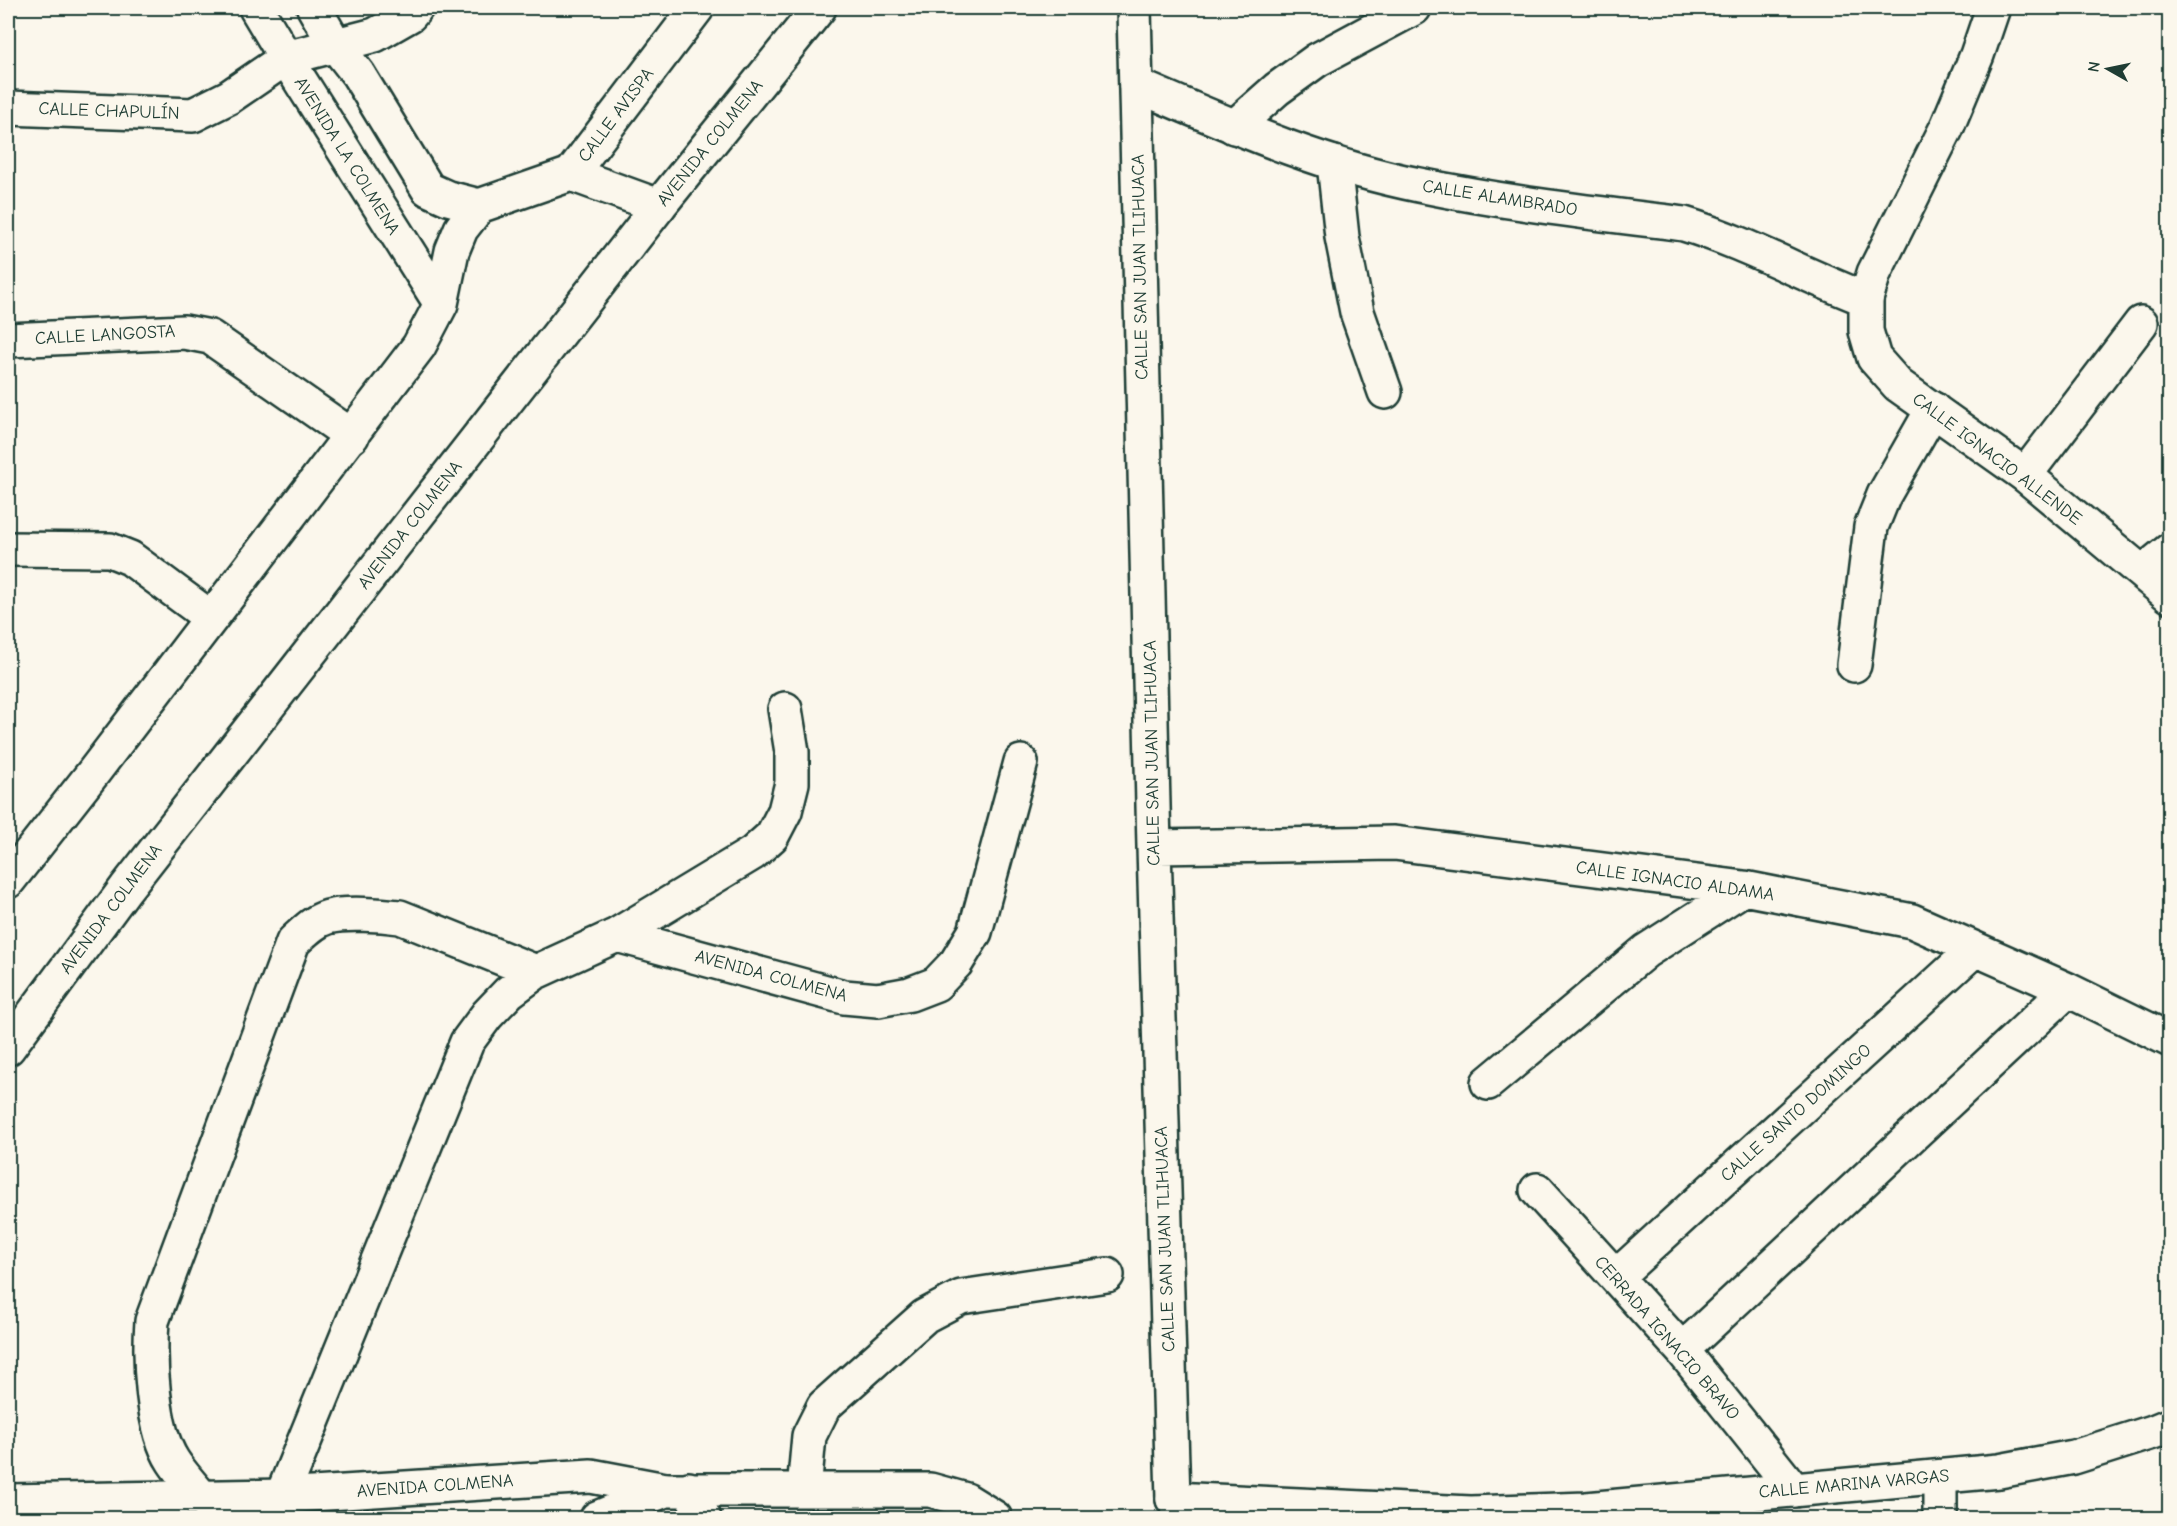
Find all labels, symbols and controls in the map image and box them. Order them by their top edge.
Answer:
north arrow [2078,39,2138,99]
text: N [2084,60,2104,73]
street label: CALLE AVISPA [574,64,658,166]
street label: AVENIDA LA COLMENA [290,73,404,239]
street label: AVENIDA COLMENA [653,75,767,211]
street label: CALLE CHAPULÍN [38,97,180,124]
street label: CALLE SAN JUAN TLIHUACA [1128,154,1152,380]
street label: CALLE ALAMBRADO [1421,175,1579,221]
street label: CALLE LANGOSTA [34,321,176,349]
street label: CALLE IGNACIO ALLENDE [1908,388,2086,530]
street label: AVENIDA COLMENA [353,457,467,593]
street label: CALLE SAN JUAN TLIHUACA [1140,640,1164,866]
street label: AVENIDA COLMENA [55,840,167,978]
street label: CALLE IGNACIO ALDAMA [1575,857,1775,905]
street label: AVENIDA COLMENA [693,946,849,1006]
street label: CALLE SANTO DOMINGO [1716,1040,1876,1186]
street label: CALLE SAN JUAN TLIHUACA [1151,1126,1179,1352]
street label: CERRADA IGNACIO BRAVO [1590,1252,1744,1424]
street label: CALLE MARINA VARGAS [1758,1465,1950,1503]
street label: AVENIDA COLMENA [356,1470,514,1502]

